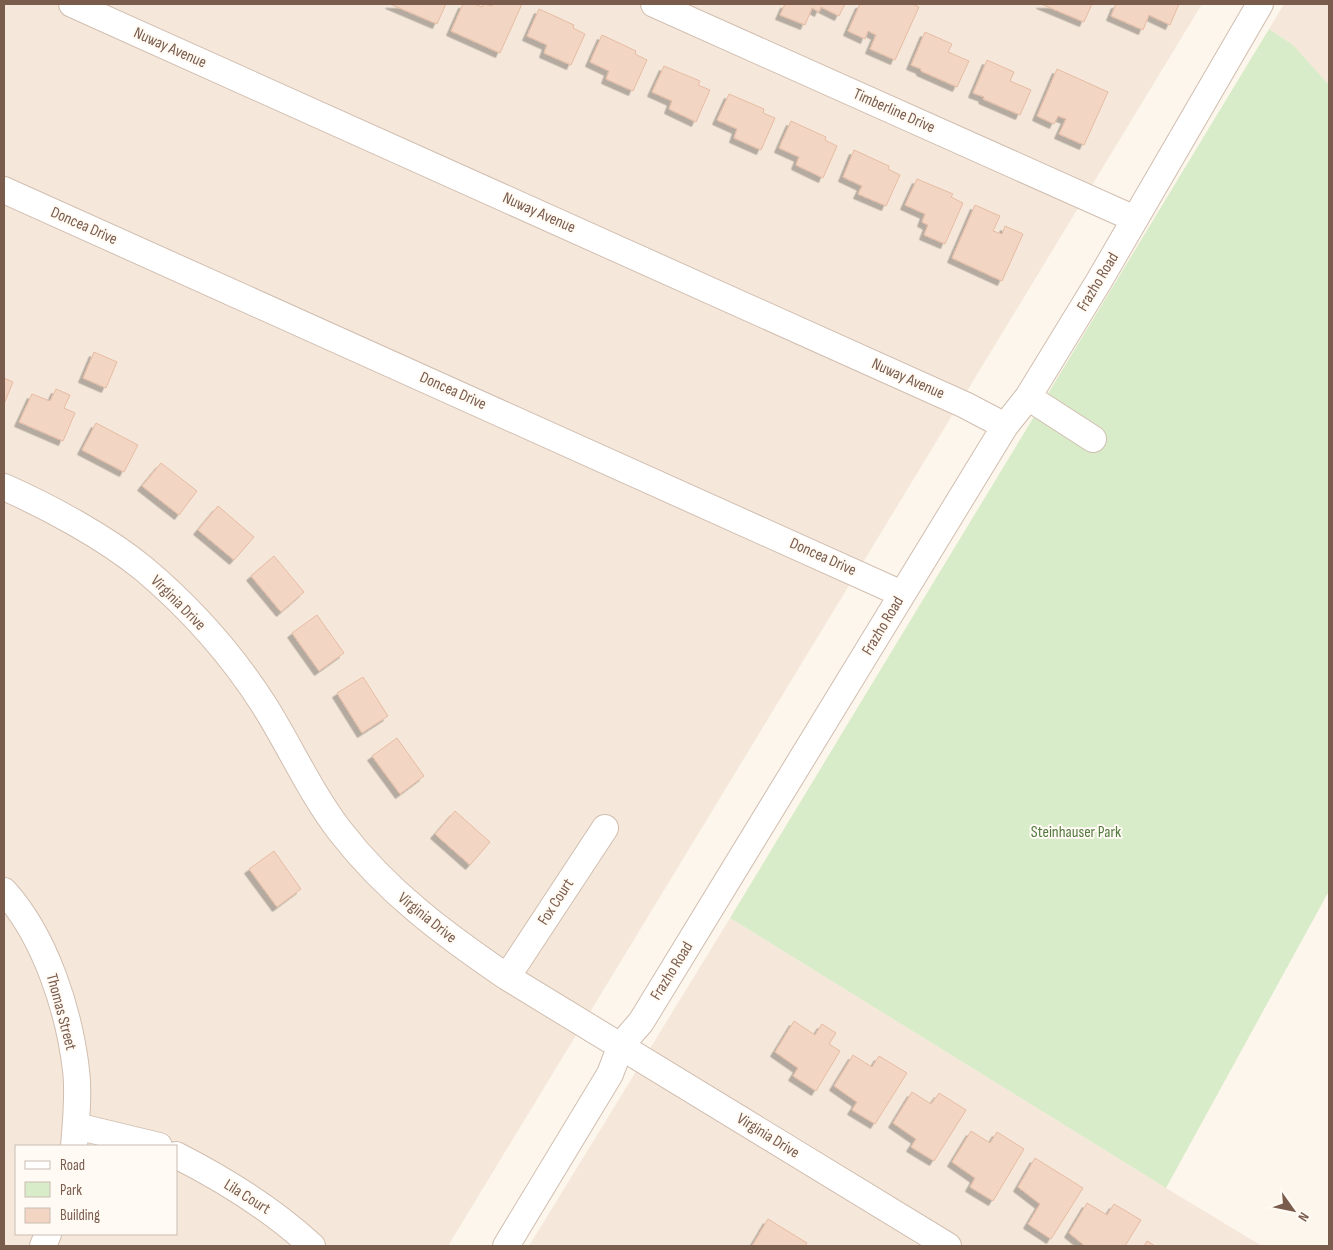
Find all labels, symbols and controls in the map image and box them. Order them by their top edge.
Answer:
street label: Nuway Avenue [131,24,209,72]
street label: Timberline Drive [850,85,938,137]
street label: Nuway Avenue [500,189,578,237]
street label: Doncea Drive [48,203,120,249]
street label: Frazho Road [1073,249,1123,315]
street label: Nuway Avenue [869,355,947,403]
street label: Doncea Drive [417,368,489,414]
street label: Doncea Drive [787,534,859,580]
street label: Virginia Drive [146,571,210,635]
street label: Frazho Road [858,593,908,659]
park label: Steinhauser Park [1031,823,1121,842]
street label: Fox Court [534,875,578,929]
street label: Virginia Drive [394,889,460,947]
street label: Frazho Road [647,938,697,1004]
street label: Thomas Street [42,972,80,1052]
street label: Virginia Drive [733,1109,803,1163]
legend [15,1145,178,1235]
text: Road [60,1156,85,1175]
street label: Lila Court [220,1175,274,1219]
text: Park [60,1181,82,1200]
north arrow [1268,1185,1318,1235]
text: Building [60,1206,100,1225]
text: N [1294,1209,1313,1225]

